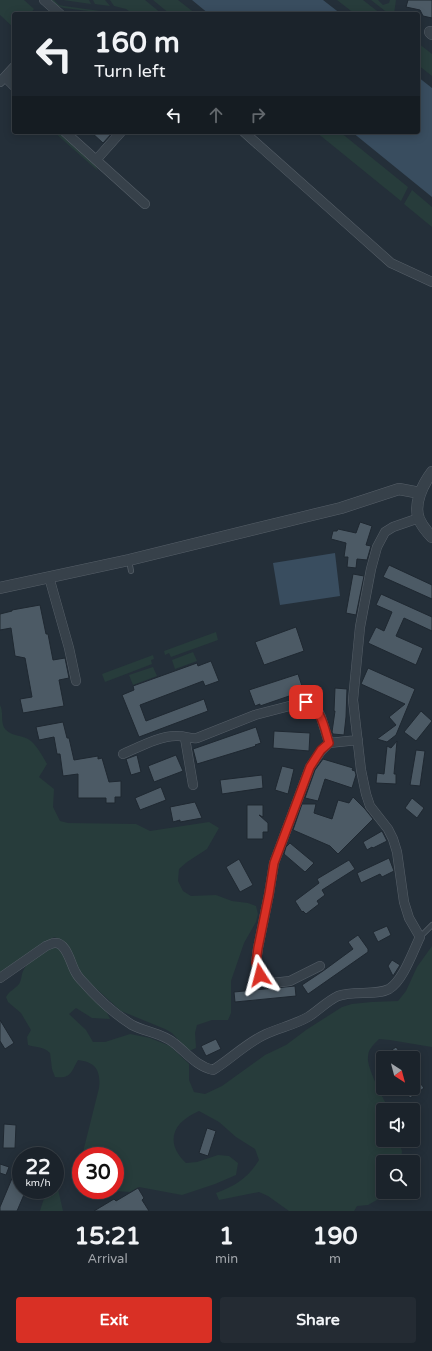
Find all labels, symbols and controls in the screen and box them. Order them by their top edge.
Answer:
text: 160 m [94,26,180,60]
icon: left [28,28,80,80]
text: Turn left [94,60,166,82]
icon: left [163,104,185,126]
icon: ahead [205,104,227,126]
icon: right [247,104,269,126]
pin [289,685,323,719]
icon: arrive [295,691,317,713]
position arrow [239,954,281,996]
north arrow [376,1051,420,1095]
map controls [376,1051,420,1199]
button: sound [376,1103,420,1147]
speed limit sign: 30 [72,1147,124,1199]
button: search [376,1155,420,1199]
text: 22 [25,1156,51,1180]
text: km/h [25,1177,51,1189]
text: 15:21 [74,1222,141,1251]
text: 1 [219,1222,234,1251]
text: 190 [312,1222,358,1251]
text: Arrival [87,1251,128,1267]
text: min [215,1251,238,1267]
text: m [329,1251,341,1267]
button: Exit [16,1297,212,1343]
button: Share [220,1297,416,1343]

